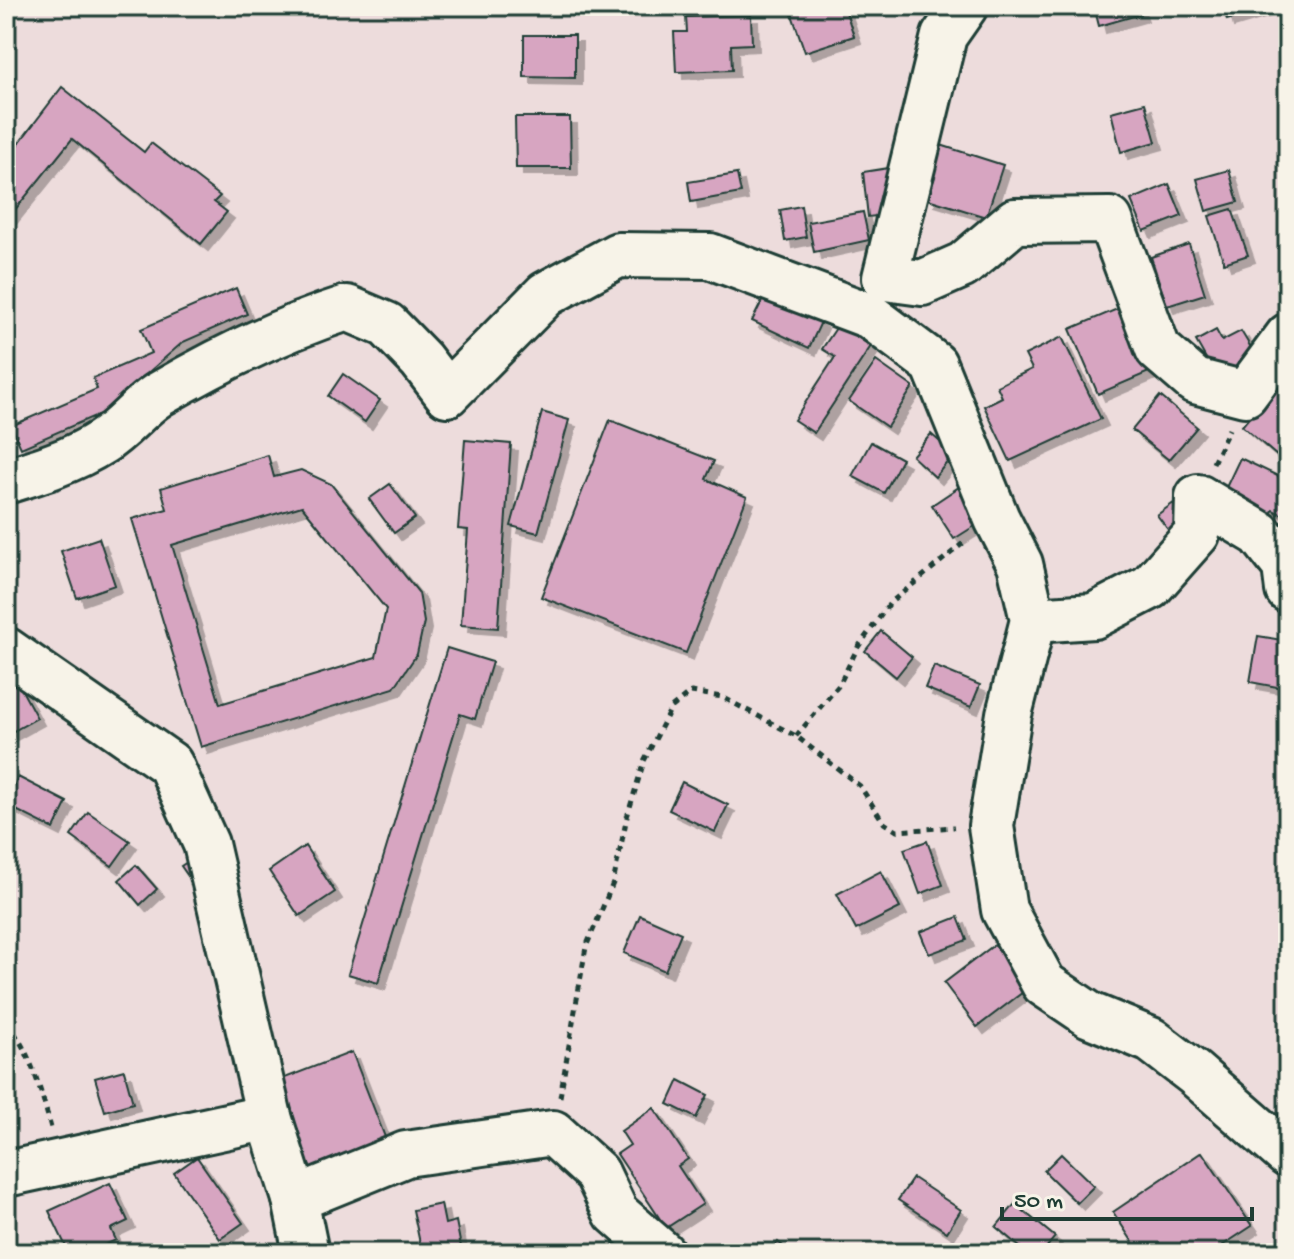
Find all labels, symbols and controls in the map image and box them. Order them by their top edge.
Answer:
scale bar [1002,1171,1252,1221]
text: 50 m [1014,1188,1063,1217]

